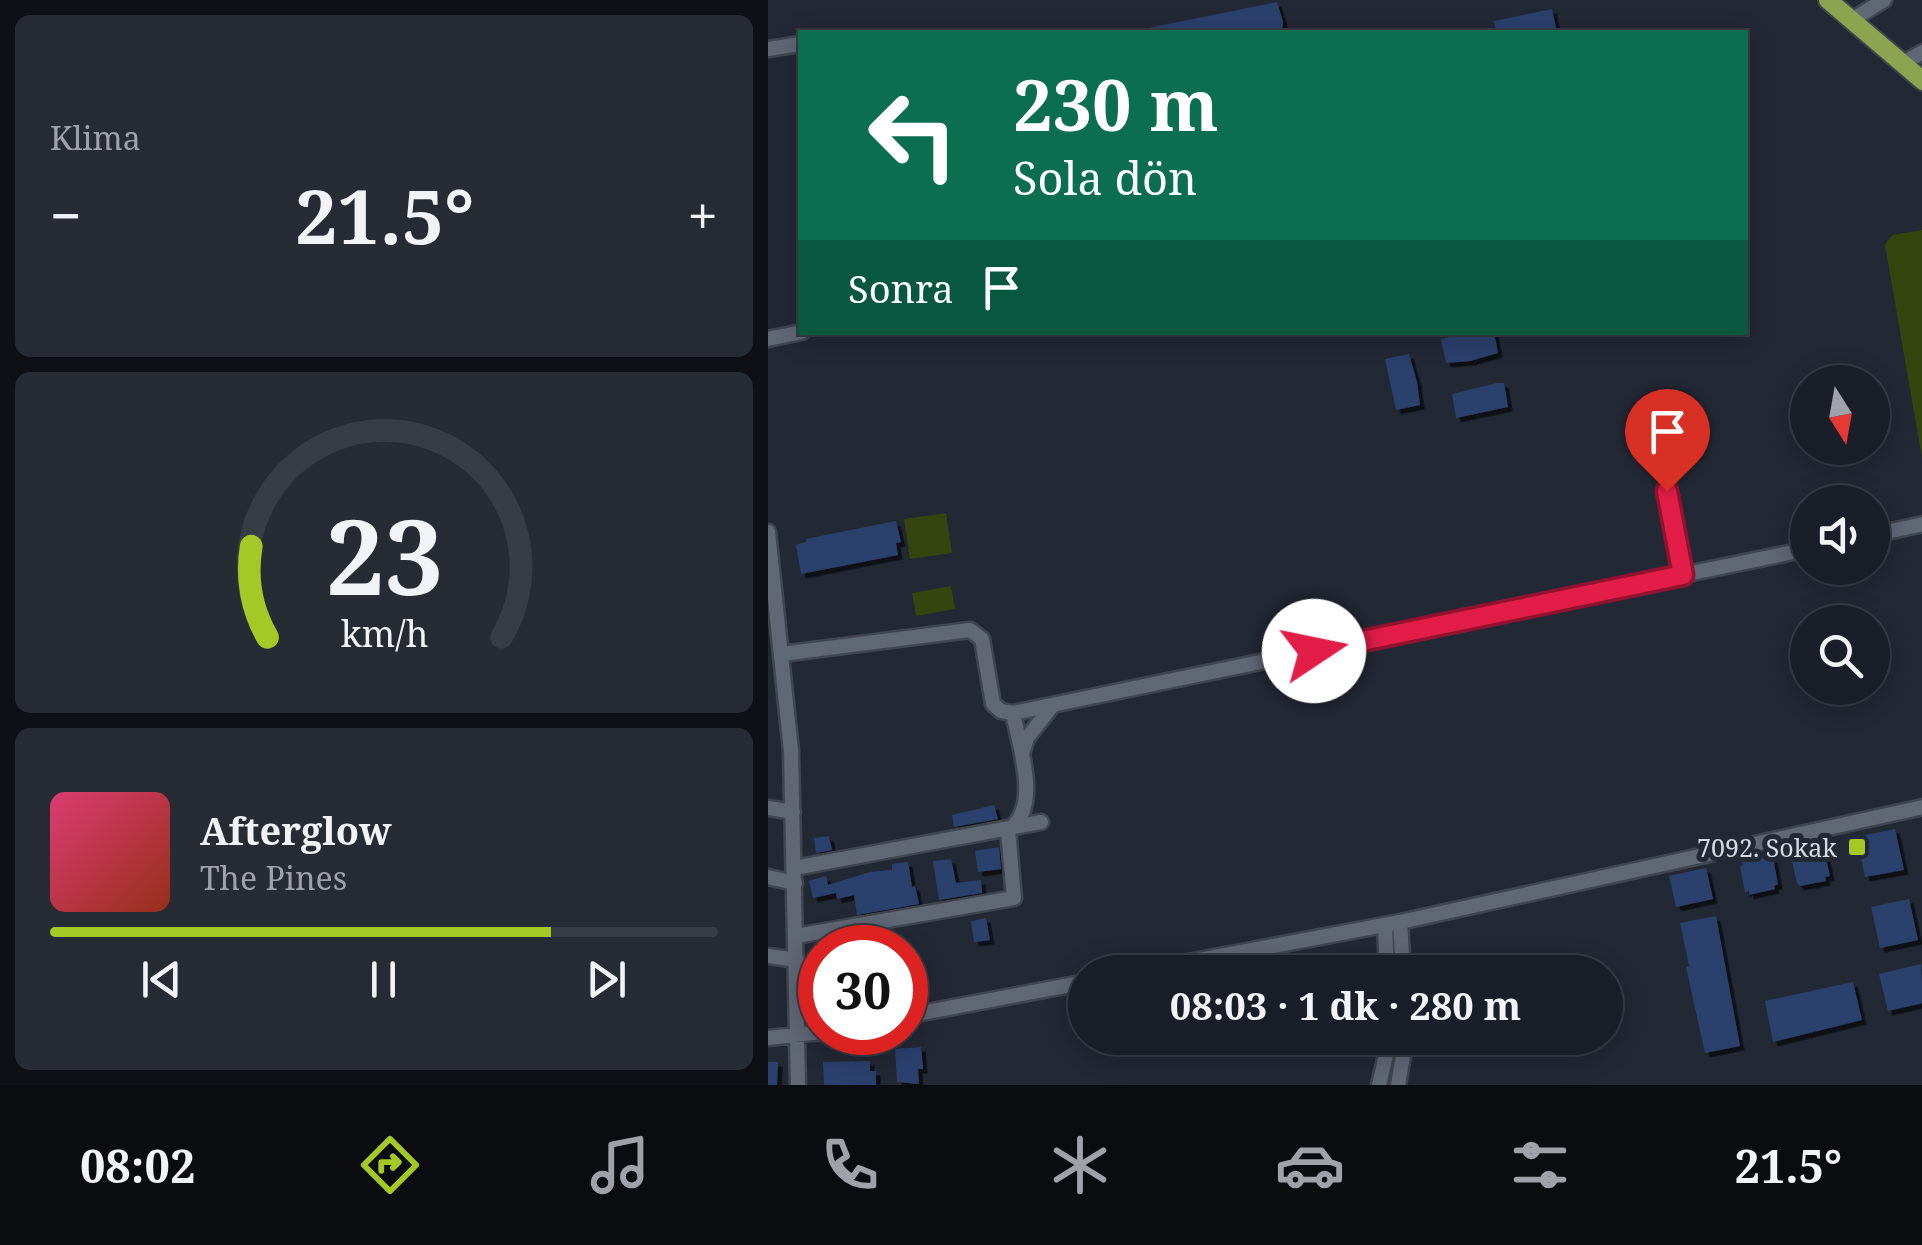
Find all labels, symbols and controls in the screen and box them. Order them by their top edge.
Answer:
text: 230 m [1013,56,1219,152]
icon: left [848,70,978,200]
text: Klima [50,116,141,159]
text: Sola dön [1013,147,1197,208]
text: 21.5° [295,164,474,266]
text: − [50,177,82,252]
text: + [687,177,718,252]
icon: arrive [974,260,1029,315]
text: Sonra [848,262,954,314]
north arrow [1790,365,1890,465]
map controls [1790,365,1890,705]
pin [1625,389,1710,492]
icon: arrive [1640,404,1695,459]
text: 23 [325,484,443,625]
button: sound [1790,485,1890,585]
position arrow [1262,599,1366,703]
button: search [1790,605,1890,705]
text: km/h [340,609,428,657]
text: Afterglow [200,804,392,856]
place label: 7092. Sokak [1697,830,1837,864]
marker: 7092. Sokak [1846,836,1868,858]
text: The Pines [200,856,347,899]
speed limit sign: 30 [798,925,928,1055]
icon: previous [134,952,189,1007]
icon: pause [356,952,411,1007]
icon: next [579,952,634,1007]
text: 08:03 · 1 dk · 280 m [1170,979,1521,1031]
icon: directions [355,1130,425,1200]
icon: music [585,1130,655,1200]
icon: phone [815,1130,885,1200]
icon: climate [1045,1130,1115,1200]
icon: car [1275,1130,1345,1200]
icon: filters [1505,1130,1575,1200]
text: 08:02 [80,1135,195,1196]
text: 21.5° [1734,1135,1842,1196]

